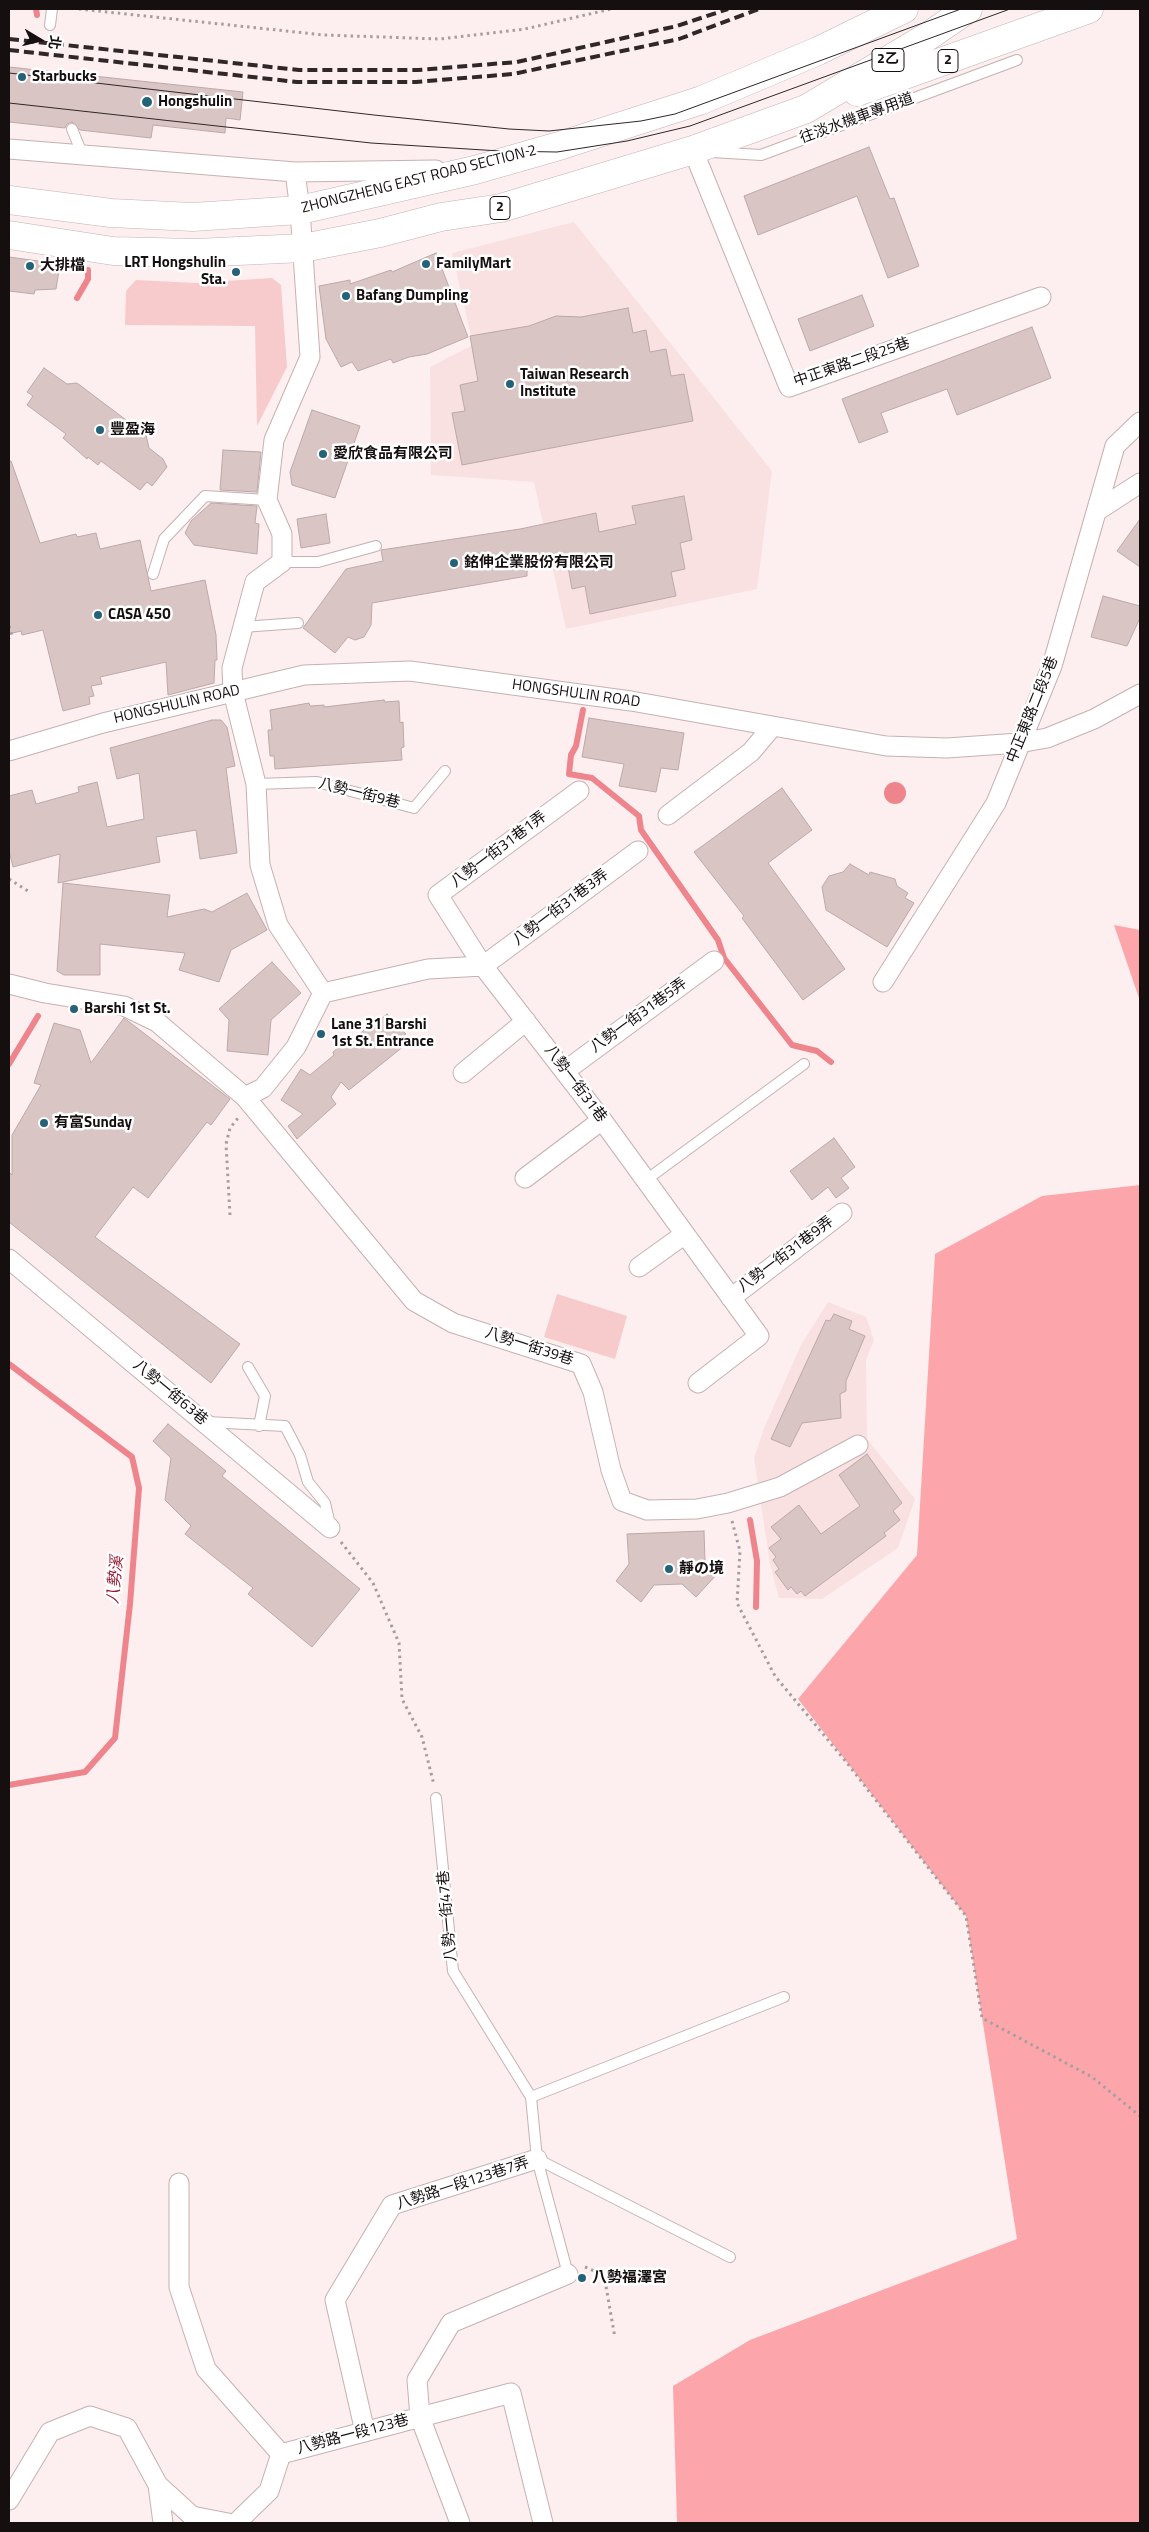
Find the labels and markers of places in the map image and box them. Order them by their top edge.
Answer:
place label: Starbucks [32,68,97,86]
marker: Starbucks [16,71,28,83]
place label: Hongshulin [158,93,232,111]
marker: Hongshulin [140,95,154,109]
place label: LRT Hongshulin Sta. [124,254,226,289]
place label: FamilyMart [436,255,511,273]
place label: 大排檔 [40,257,85,275]
marker: FamilyMart [420,258,432,270]
marker: 大排檔 [24,260,36,272]
marker: LRT Hongshulin Sta. [230,266,242,278]
place label: Bafang Dumpling [356,287,468,305]
marker: Bafang Dumpling [340,290,352,302]
place label: Taiwan Research Institute [520,366,629,401]
marker: Taiwan Research Institute [504,378,516,390]
place label: 豐盈海 [110,421,155,439]
marker: 豐盈海 [94,424,106,436]
place label: 愛欣食品有限公司 [333,445,453,463]
marker: 愛欣食品有限公司 [317,448,329,460]
place label: 銘伸企業股份有限公司 [464,554,614,572]
marker: 銘伸企業股份有限公司 [448,557,460,569]
place label: CASA 450 [108,606,171,624]
marker: CASA 450 [92,609,104,621]
place label: Barshi 1st St. [84,1000,171,1018]
marker: Barshi 1st St. [68,1003,80,1015]
place label: Lane 31 Barshi 1st St. Entrance [331,1016,434,1051]
marker: Lane 31 Barshi 1st St. Entrance [315,1028,327,1040]
place label: 有富Sunday [54,1114,132,1132]
marker: 有富Sunday [38,1117,50,1129]
place label: 靜の境 [679,1560,724,1578]
marker: 靜の境 [663,1563,675,1575]
place label: 八勢福澤宮 [592,2269,667,2287]
marker: 八勢福澤宮 [576,2272,588,2284]

